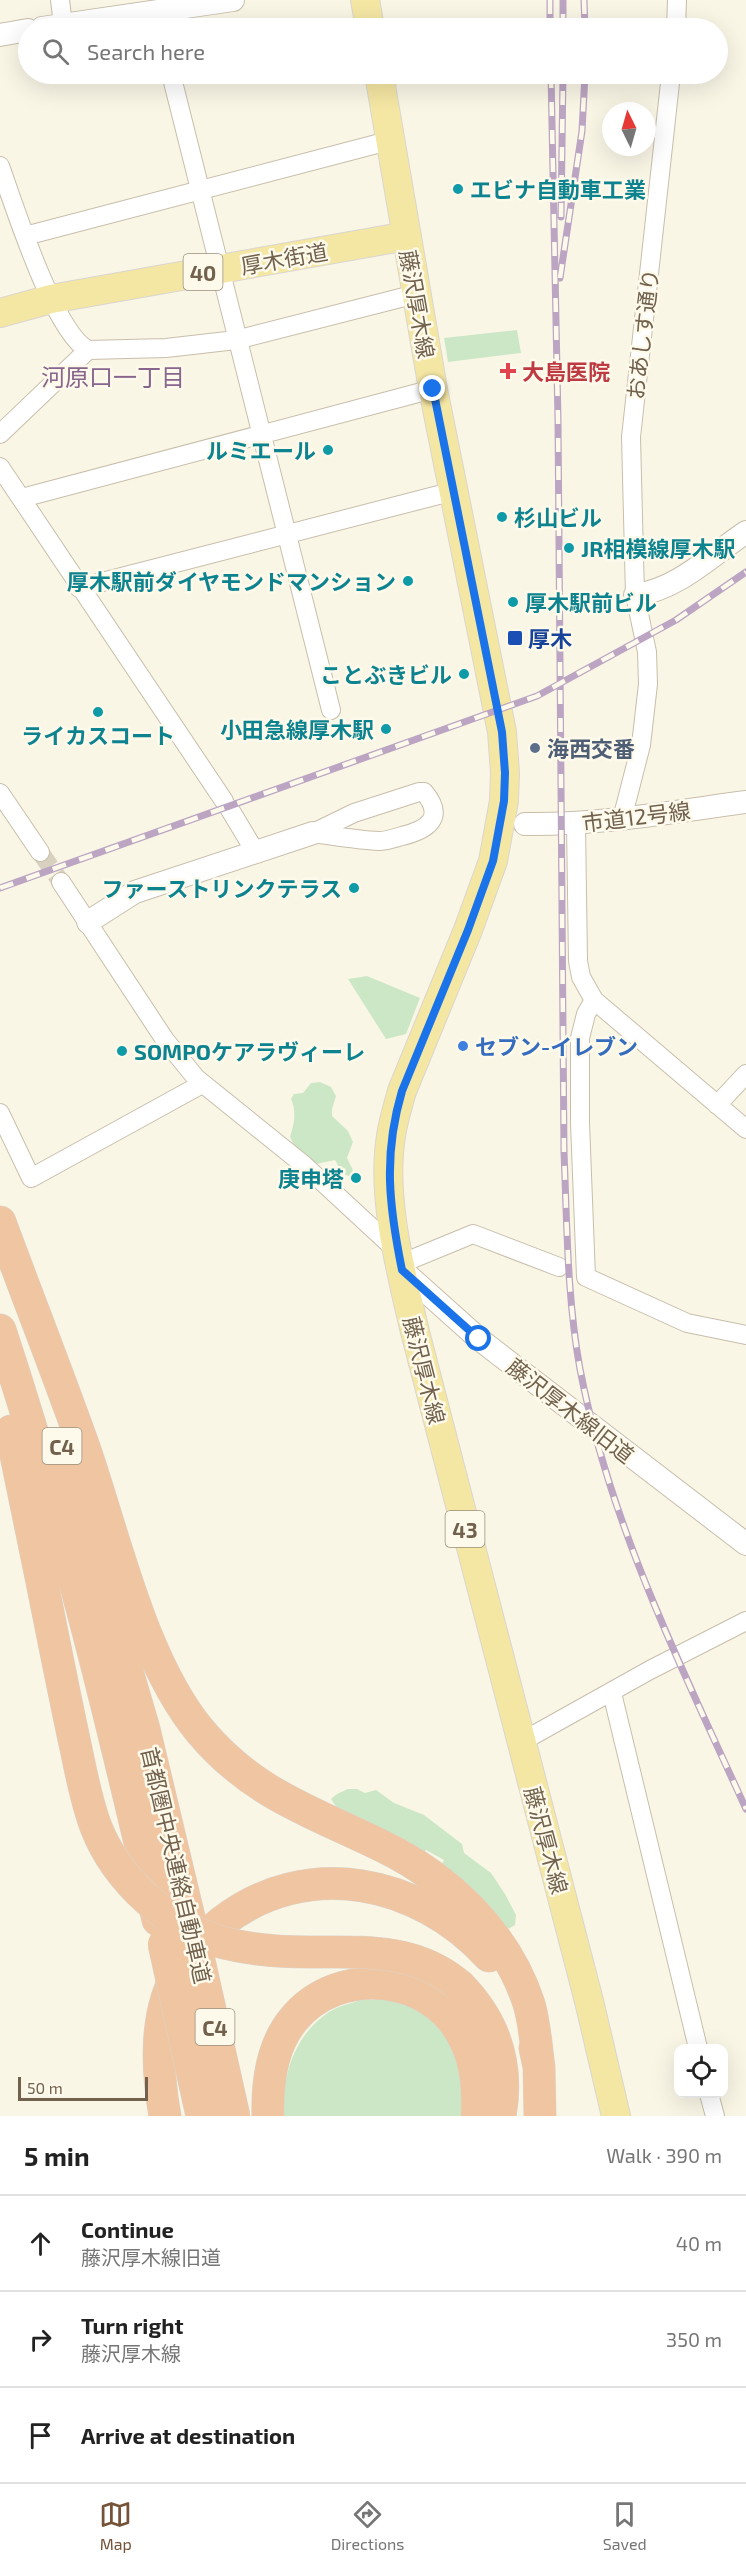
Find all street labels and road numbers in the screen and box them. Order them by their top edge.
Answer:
street label: 厚木街道 [238,238,330,278]
street label: 藤沢厚木線 [396,248,440,360]
road number: 40 [184,254,222,290]
street label: おあしす通り [621,267,663,401]
street label: 市道12号線 [580,796,692,836]
street label: 藤沢厚木線 [399,1313,451,1427]
street label: 藤沢厚木線旧道 [502,1352,640,1468]
road number: C4 [42,1428,82,1464]
road number: 43 [446,1511,484,1547]
street label: 首都圏中央連絡自動車道 [137,1744,217,1986]
street label: 藤沢厚木線 [520,1784,574,1896]
road number: C4 [196,2009,234,2045]

